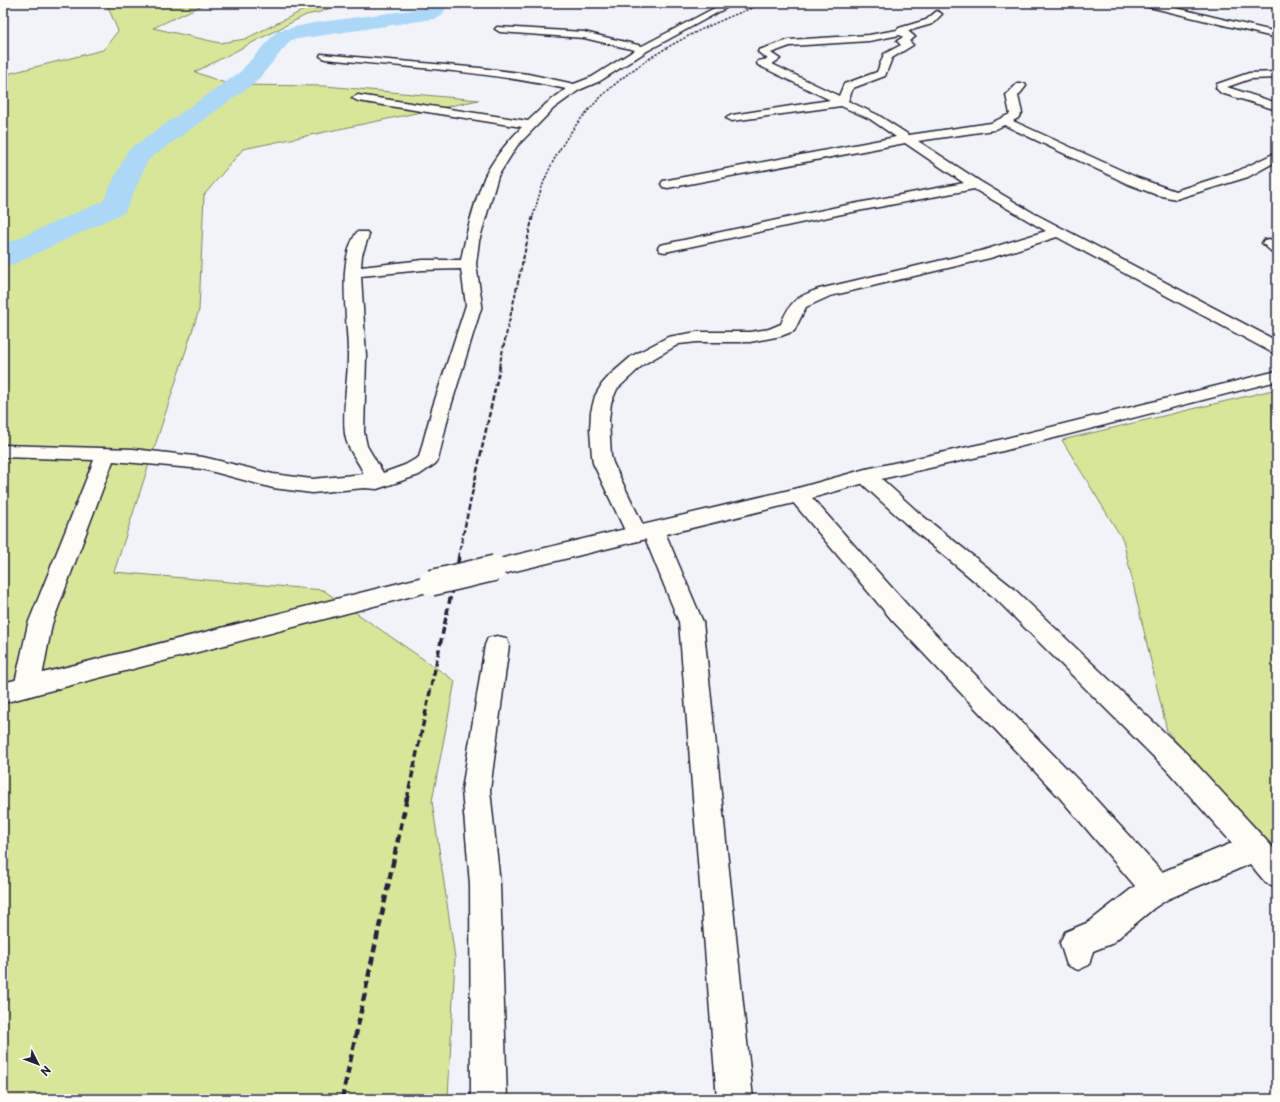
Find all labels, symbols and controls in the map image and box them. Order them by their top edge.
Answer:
north arrow [18,1044,58,1084]
text: N [36,1062,55,1080]

